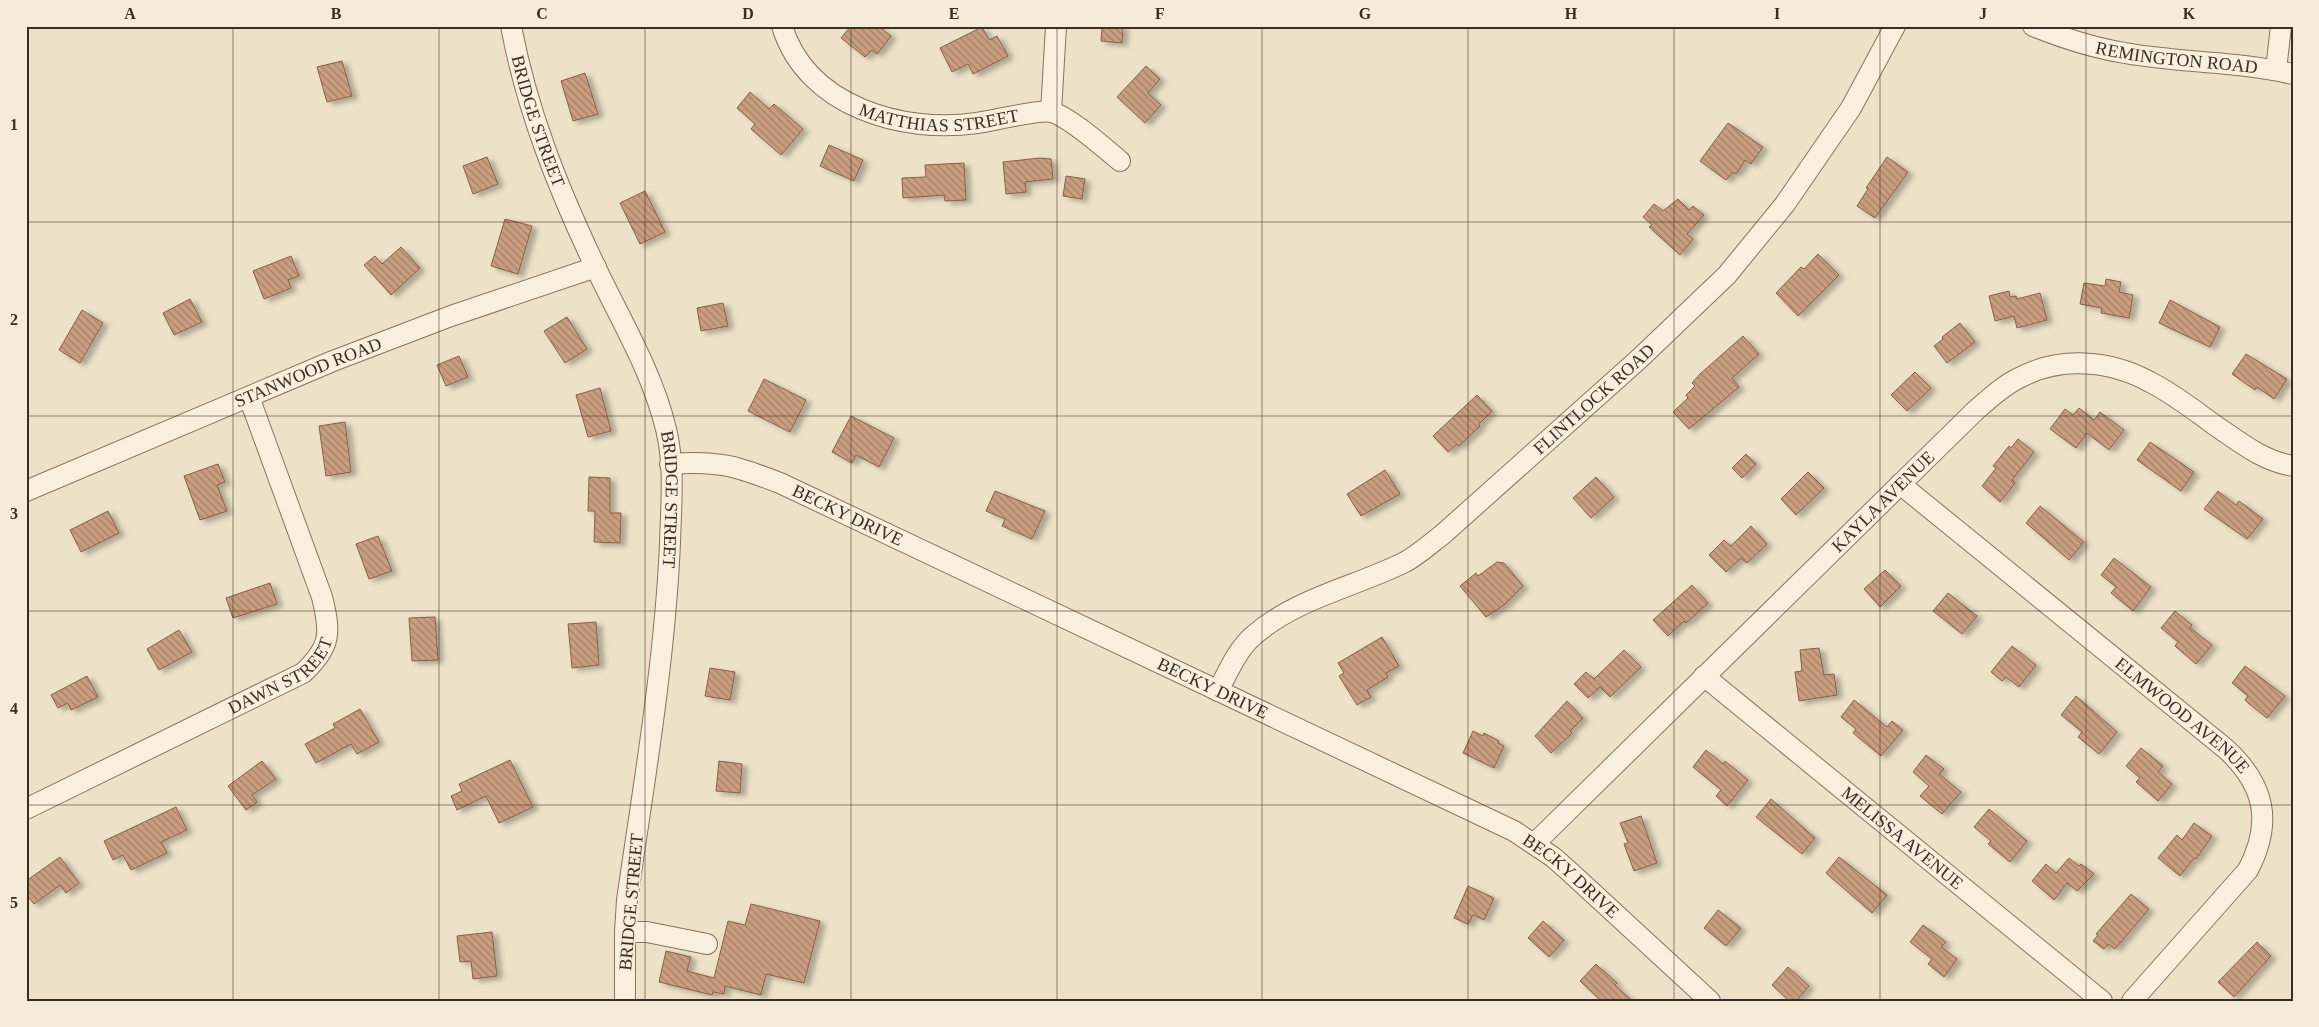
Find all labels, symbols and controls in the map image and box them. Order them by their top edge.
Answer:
text: A [124,5,136,22]
text: B [331,5,342,22]
text: C [536,5,548,22]
text: D [742,5,754,22]
text: E [949,5,959,22]
text: F [1155,5,1165,22]
text: G [1359,5,1372,22]
text: H [1565,5,1578,22]
text: I [1774,5,1780,22]
text: J [1979,5,1987,22]
text: K [2183,5,2196,22]
street label: REMINGTON ROAD [2094,37,2259,77]
street label: BRIDGE STREET [507,53,569,190]
street label: MATTHIAS STREET [856,99,1020,135]
text: 1 [10,116,18,133]
text: 2 [10,311,18,328]
street label: STANWOOD ROAD [232,333,384,412]
street label: FLINTLOCK ROAD [1529,340,1658,459]
street label: BRIDGE STREET [657,429,682,569]
street label: KAYLA AVENUE [1828,447,1938,556]
street label: BECKY DRIVE [789,480,906,550]
text: 3 [10,505,18,522]
street label: DAWN STREET [225,635,336,718]
street label: BECKY DRIVE [1154,653,1271,723]
street label: ELMWOOD AVENUE [2111,653,2254,777]
text: 4 [10,700,18,717]
street label: MELISSA AVENUE [1837,782,1967,894]
street label: BECKY DRIVE [1519,830,1623,922]
street label: BRIDGE STREET [615,833,647,971]
text: 5 [10,894,18,911]

